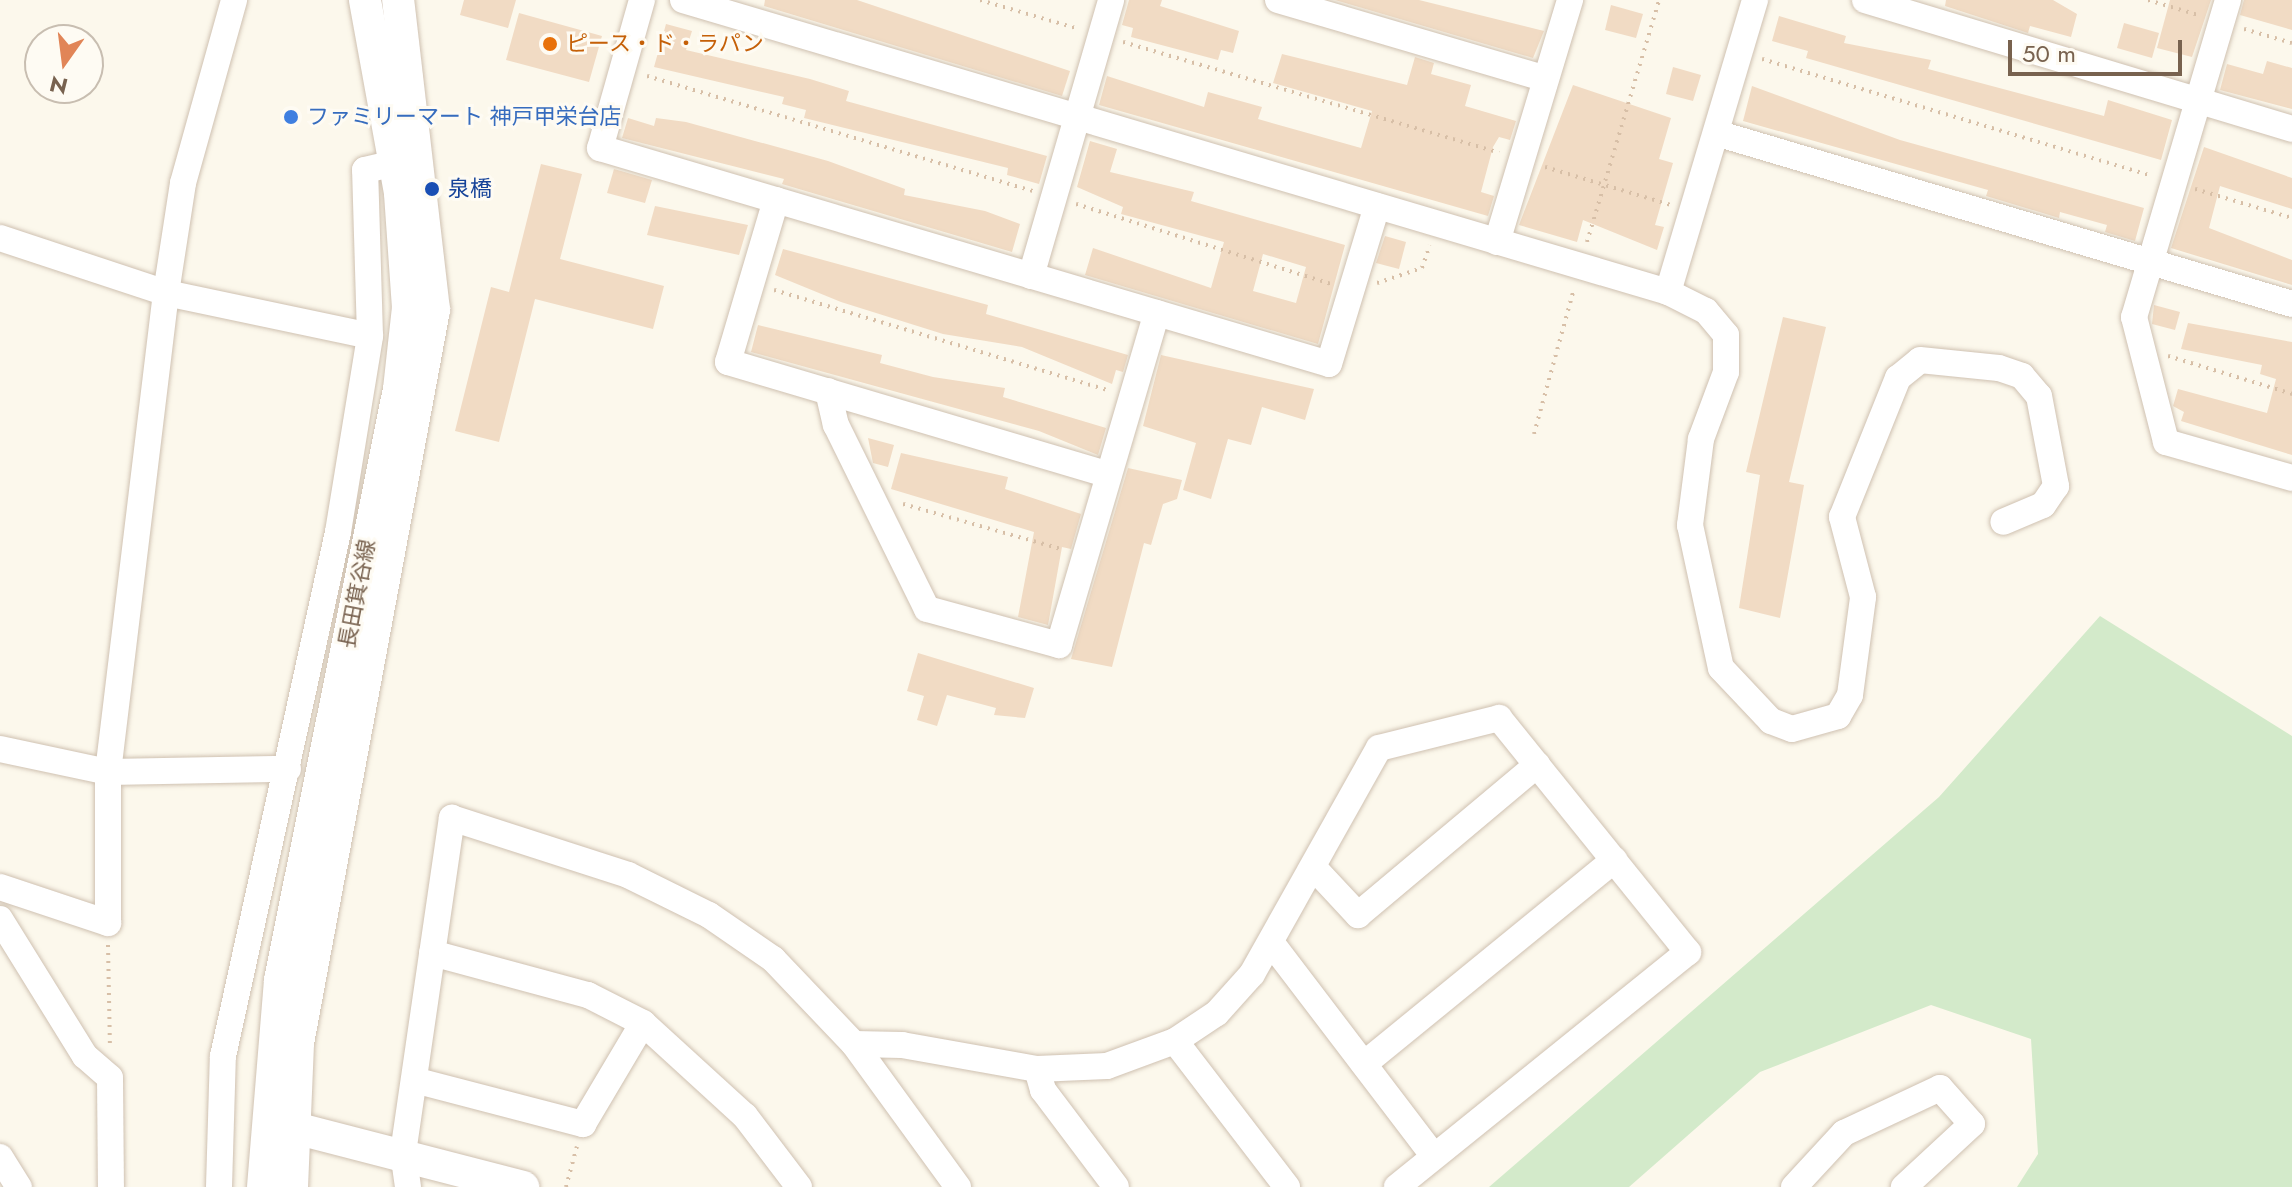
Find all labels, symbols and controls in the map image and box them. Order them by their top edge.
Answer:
north arrow [24,24,104,104]
scale bar [2012,24,2186,74]
place label: ピース・ド・ラパン [566,31,764,57]
marker: ピース・ド・ラパン [541,35,559,53]
text: 50 m [2022,36,2076,71]
text: N [46,68,71,103]
place label: ファミリーマート 神戸甲栄台店 [307,104,622,130]
marker: ファミリーマート 神戸甲栄台店 [282,108,300,126]
place label: 泉橋 [448,176,492,202]
marker: 泉橋 [423,180,441,198]
street label: 長田箕谷線 [334,537,380,651]

